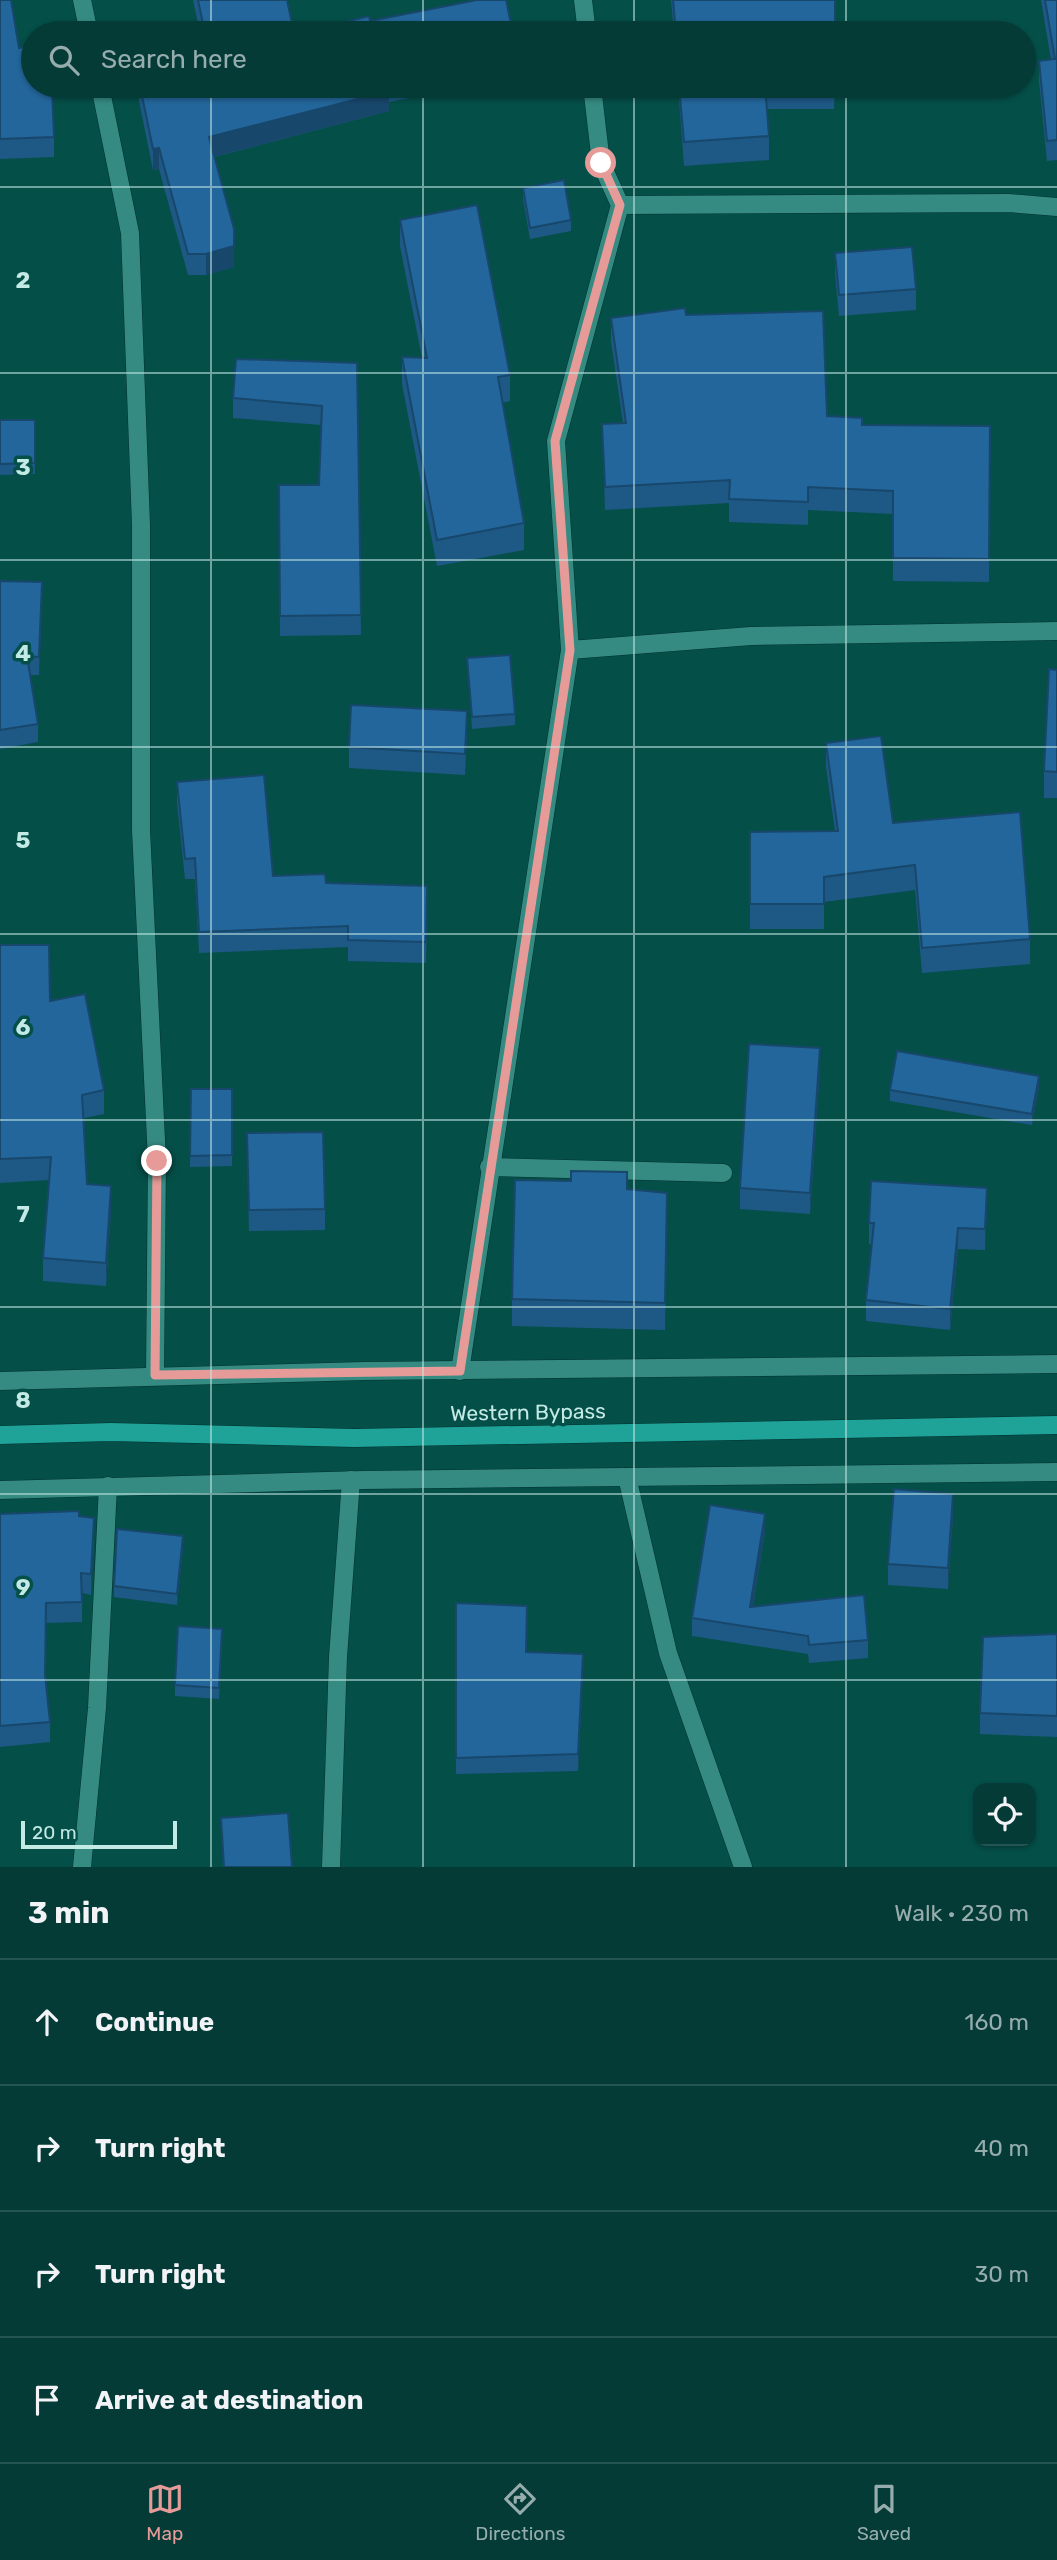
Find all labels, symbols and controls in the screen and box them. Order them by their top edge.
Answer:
search box [21,21,1036,98]
icon: search [45,41,83,79]
text: Search here [101,44,247,75]
route start [585,147,616,178]
text: 2 [16,266,30,294]
text: 3 [15,453,31,481]
text: 4 [15,639,31,667]
text: 5 [16,826,31,854]
text: 6 [16,1013,31,1041]
route end [141,1145,172,1176]
text: 7 [16,1200,30,1228]
text: 8 [15,1386,31,1414]
street label: Western Bypass [450,1398,606,1426]
text: 9 [16,1573,30,1601]
map controls [973,1783,1036,1846]
button: locate [973,1783,1036,1846]
scale bar [21,1818,177,1850]
text: 20 m [32,1821,77,1844]
text: 3 min [28,1895,110,1931]
text: Walk · 230 m [894,1899,1029,1927]
icon: ahead [28,2003,66,2041]
text: Continue [95,2007,214,2038]
text: 160 m [965,2008,1029,2036]
icon: right [28,2129,66,2167]
text: Turn right [95,2133,225,2164]
text: 40 m [974,2134,1029,2162]
icon: right [28,2255,66,2293]
text: Turn right [95,2259,225,2290]
text: 30 m [974,2260,1029,2288]
icon: arrive [28,2381,66,2419]
text: Arrive at destination [95,2385,363,2416]
tab: Map [146,2480,184,2545]
tab: Directions [475,2480,565,2545]
tab: Saved [857,2480,911,2545]

